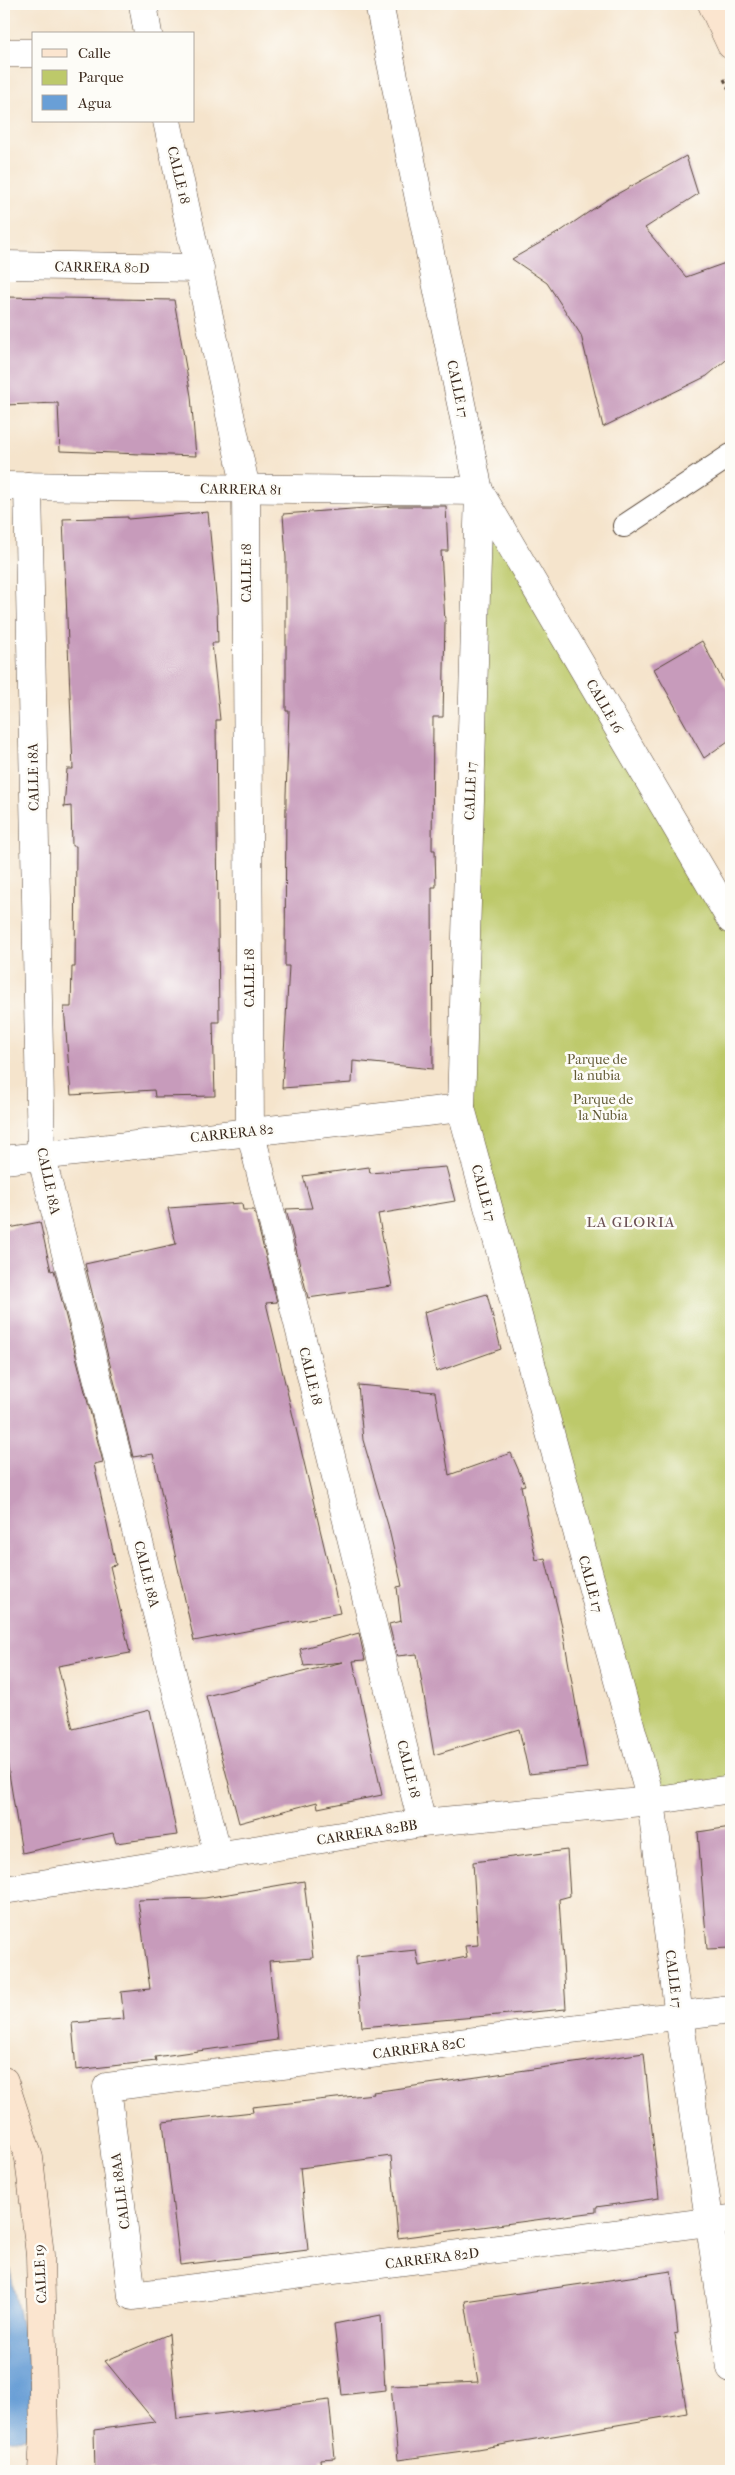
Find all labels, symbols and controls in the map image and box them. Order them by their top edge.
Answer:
legend [32,32,195,122]
text: Calle [78,44,111,62]
text: Parque [78,68,124,86]
text: Agua [77,94,112,112]
street label: CALLE 18 [164,144,193,206]
street label: CARRERA 80D [54,258,150,277]
street label: CALLE 17 [443,359,472,420]
street label: CARRERA 81 [200,480,282,499]
street label: CALLE 18 [238,544,255,602]
street label: CALLE 16 [582,676,627,737]
street label: CALLE 18A [24,742,43,811]
street label: CALLE 17 [461,761,480,821]
street label: CALLE 18 [241,949,258,1007]
park label: Parque de la nubia [567,1051,627,1084]
park label: Parque de la Nubia [573,1091,633,1124]
street label: CARRERA 82 [189,1121,275,1146]
street label: CALLE 18A [33,1146,64,1217]
street label: CALLE 17 [468,1163,499,1224]
district label: LA GLORIA [586,1213,676,1231]
street label: CALLE 18 [295,1345,326,1407]
street label: CALLE 18A [130,1539,163,1610]
street label: CALLE 17 [575,1554,606,1615]
street label: CALLE 18 [393,1738,424,1800]
street label: CARRERA 82BB [315,1816,419,1849]
street label: CALLE 17 [661,1949,686,2009]
street label: CARRERA 82C [372,2034,466,2063]
street label: CALLE 18AA [107,2151,134,2230]
street label: CALLE 19 [30,2244,51,2304]
street label: CARRERA 82D [384,2244,480,2273]

